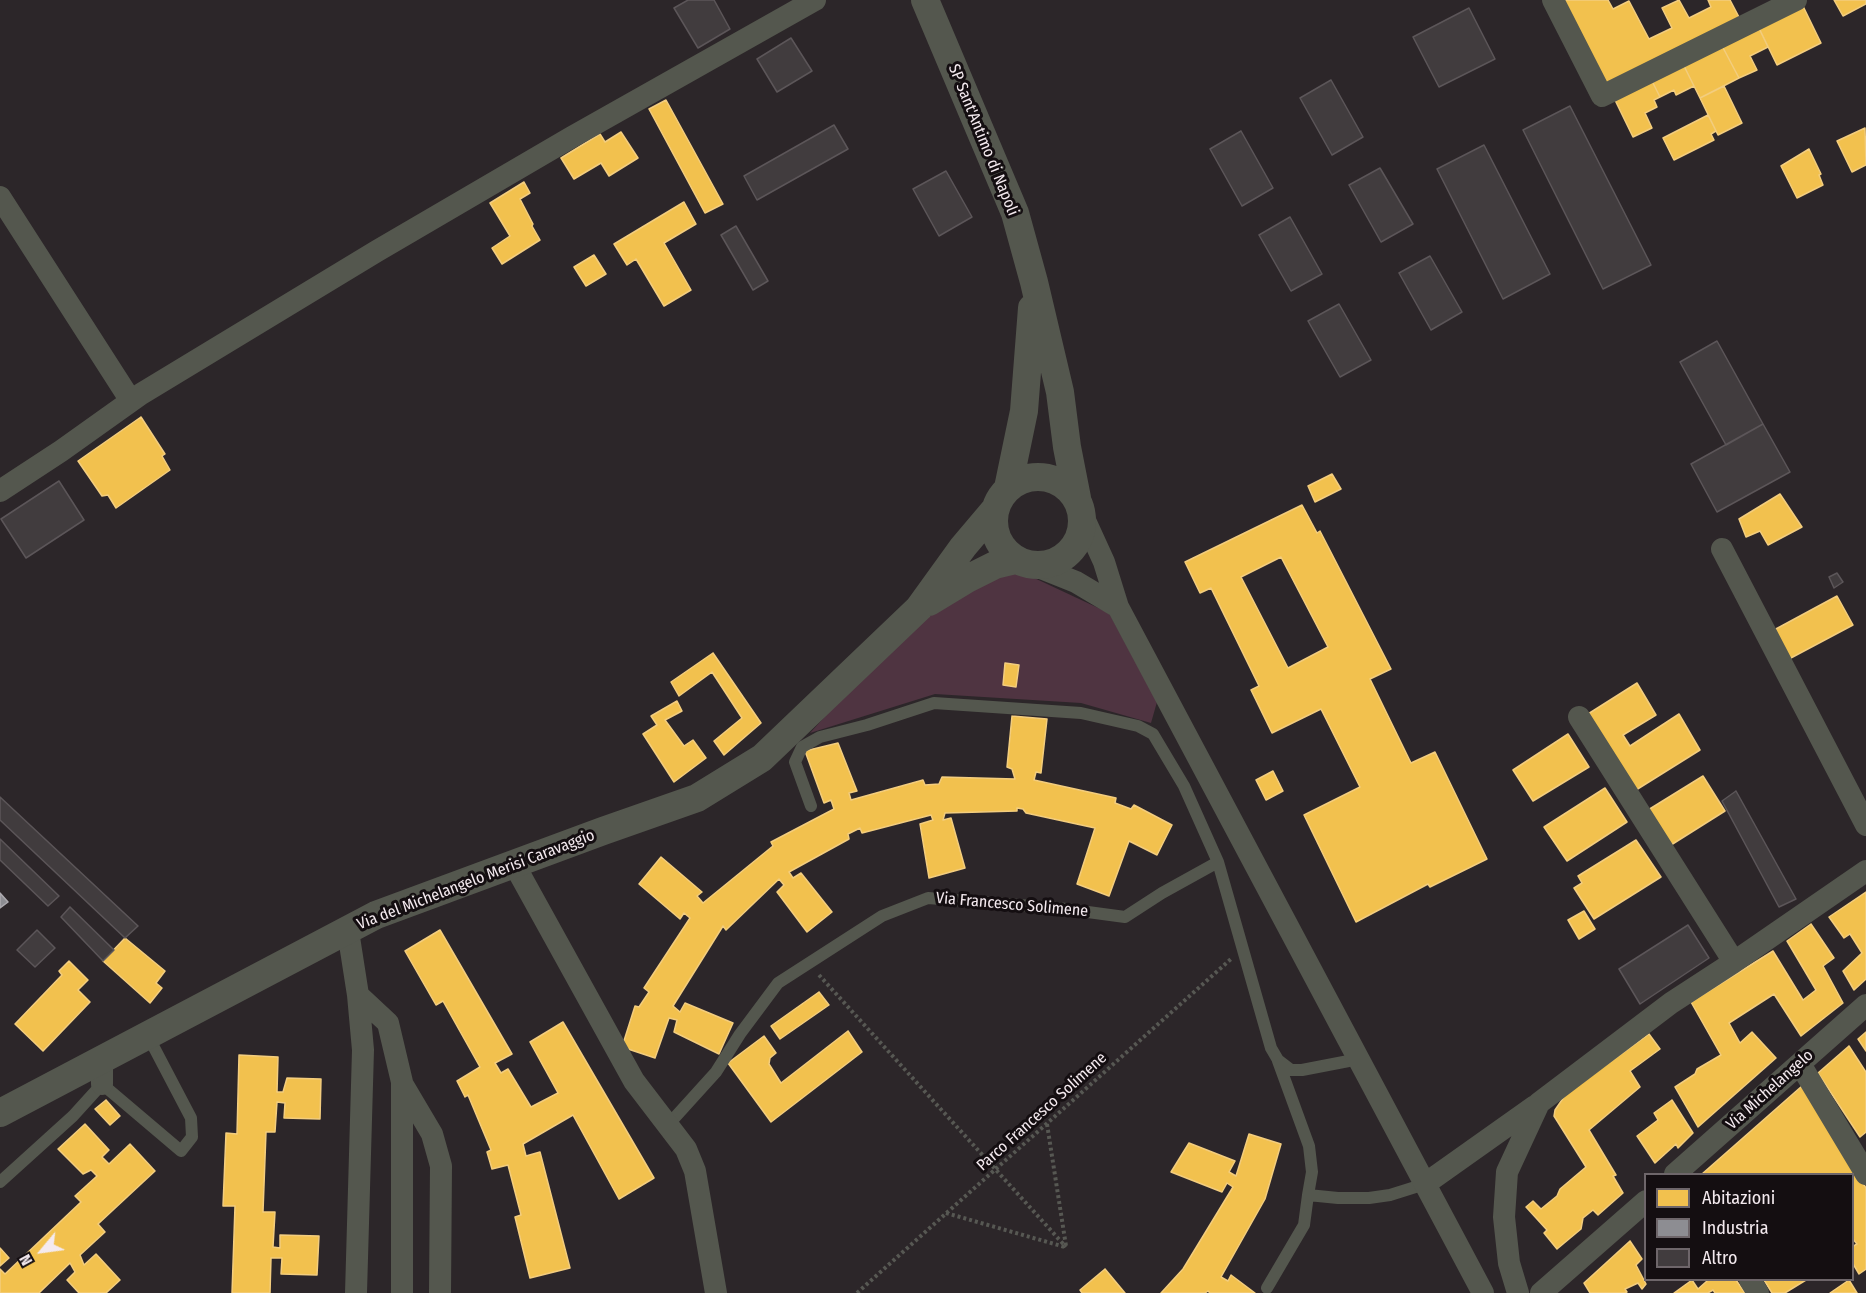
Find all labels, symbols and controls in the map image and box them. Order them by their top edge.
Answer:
street label: SP Sant'Antimo di Napoli [944,61,1022,219]
street label: Via del Michelangelo Merisi Caravaggio [355,826,597,934]
street label: Via Francesco Solimene [935,889,1089,921]
street label: Via Michelangelo [1723,1046,1817,1134]
street label: Parco Francesco Solimene [973,1049,1111,1175]
legend [1644,1173,1854,1281]
text: Abitazioni [1702,1187,1775,1209]
text: Industria [1702,1217,1768,1239]
north arrow [12,1221,72,1281]
text: Altro [1702,1247,1737,1269]
text: N [15,1251,36,1269]

